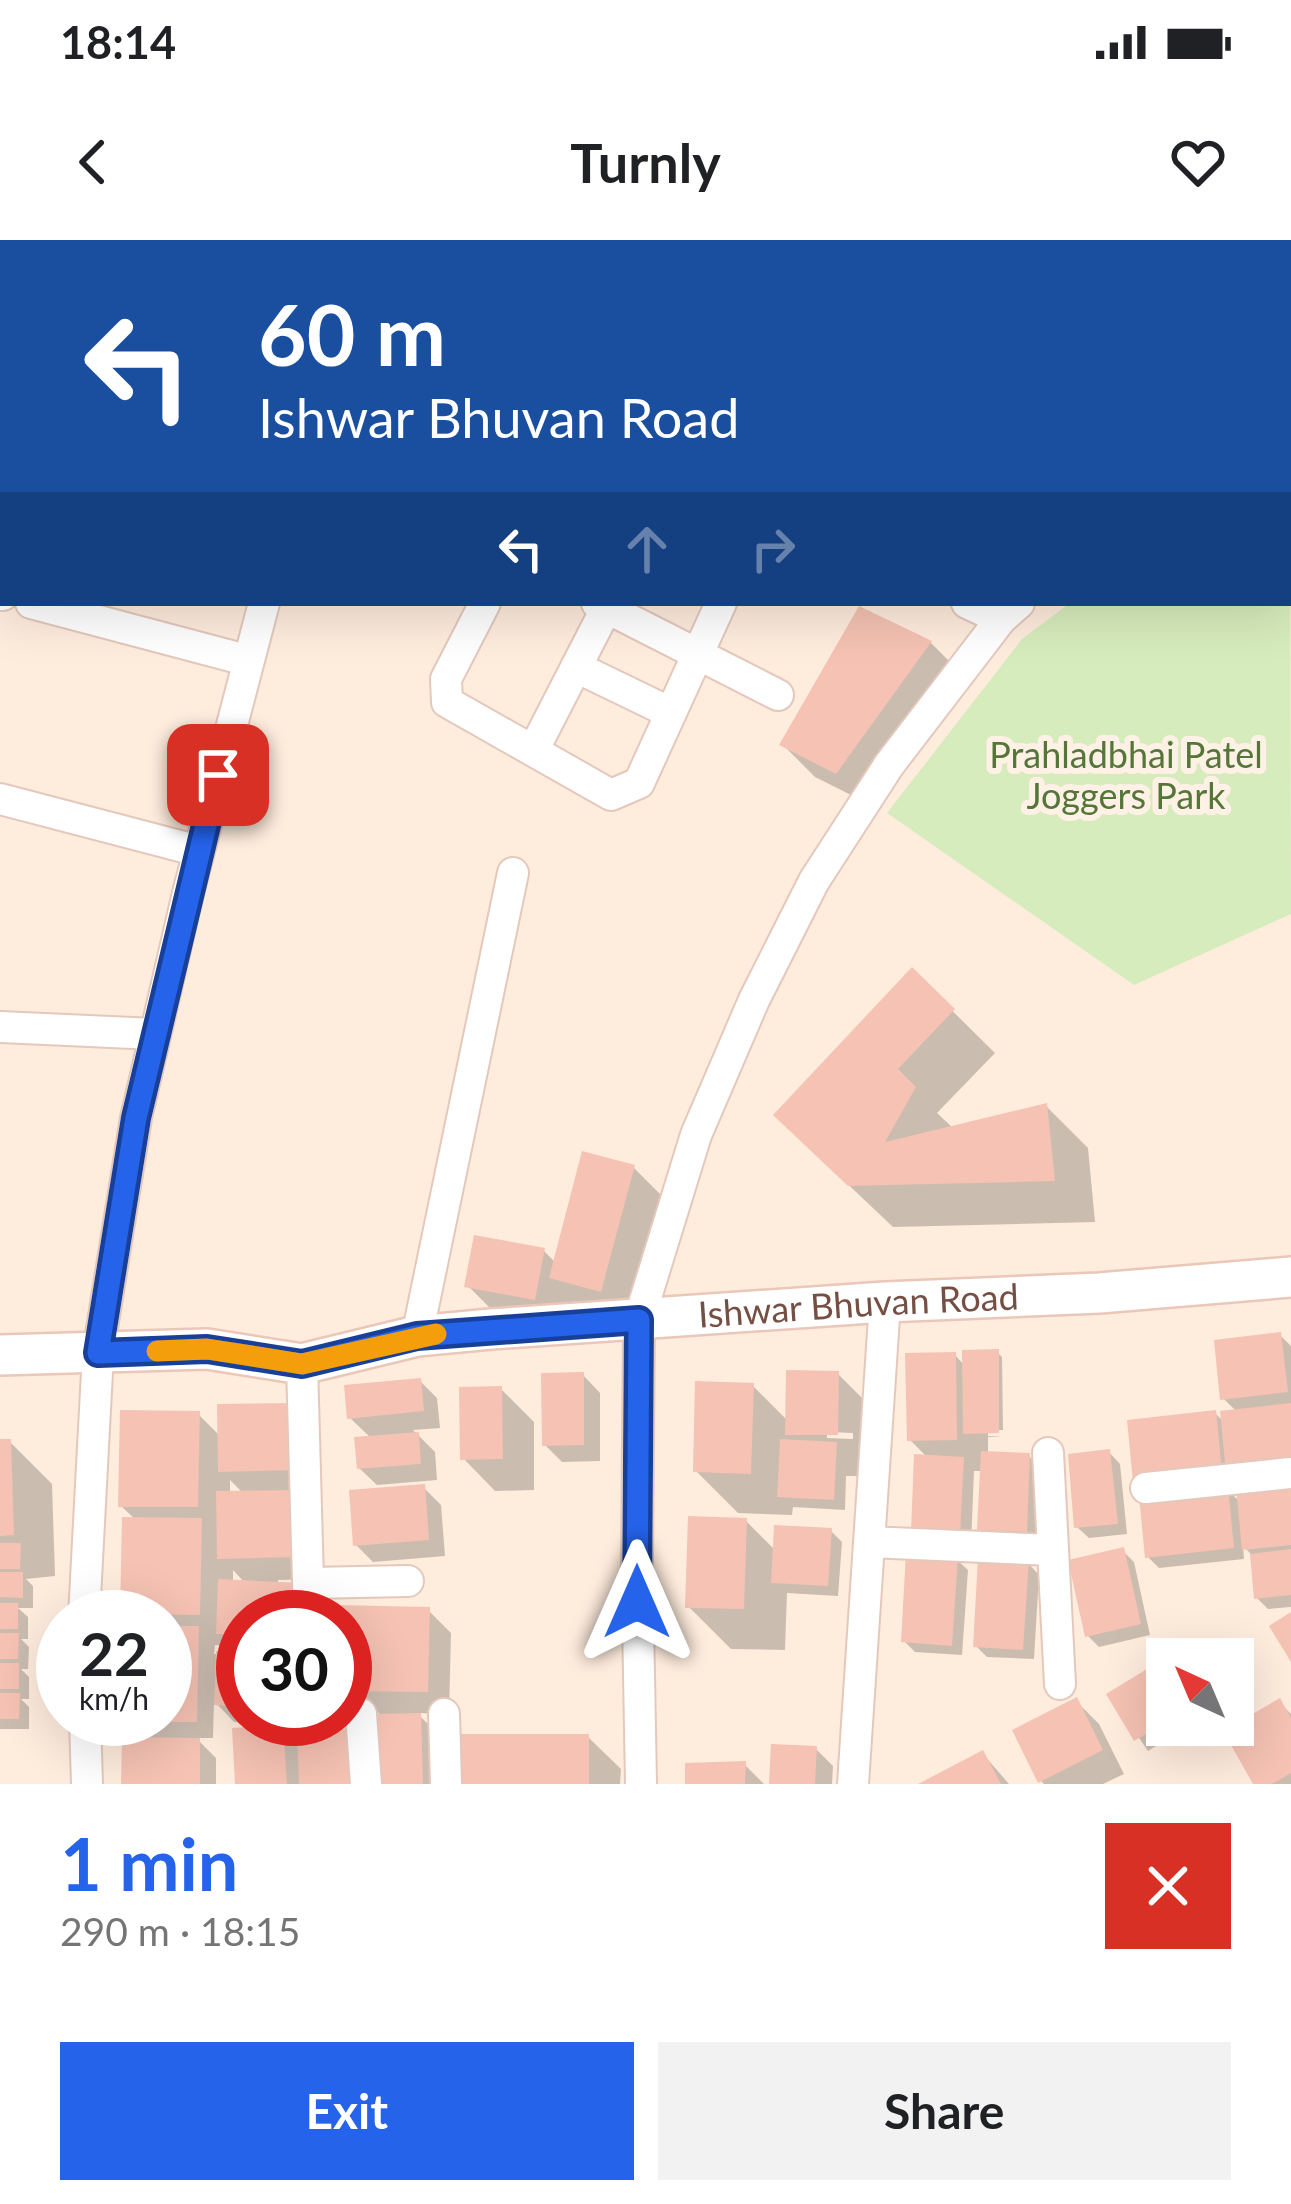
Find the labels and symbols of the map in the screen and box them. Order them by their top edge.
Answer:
pin [167,724,269,826]
park label: Prahladbhai Patel Joggers Park [989,732,1263,817]
street label: Ishwar Bhuvan Road [696,1273,1019,1336]
position arrow [574,1539,700,1665]
speed limit sign: 30 [216,1590,372,1746]
north arrow [1146,1638,1254,1746]

